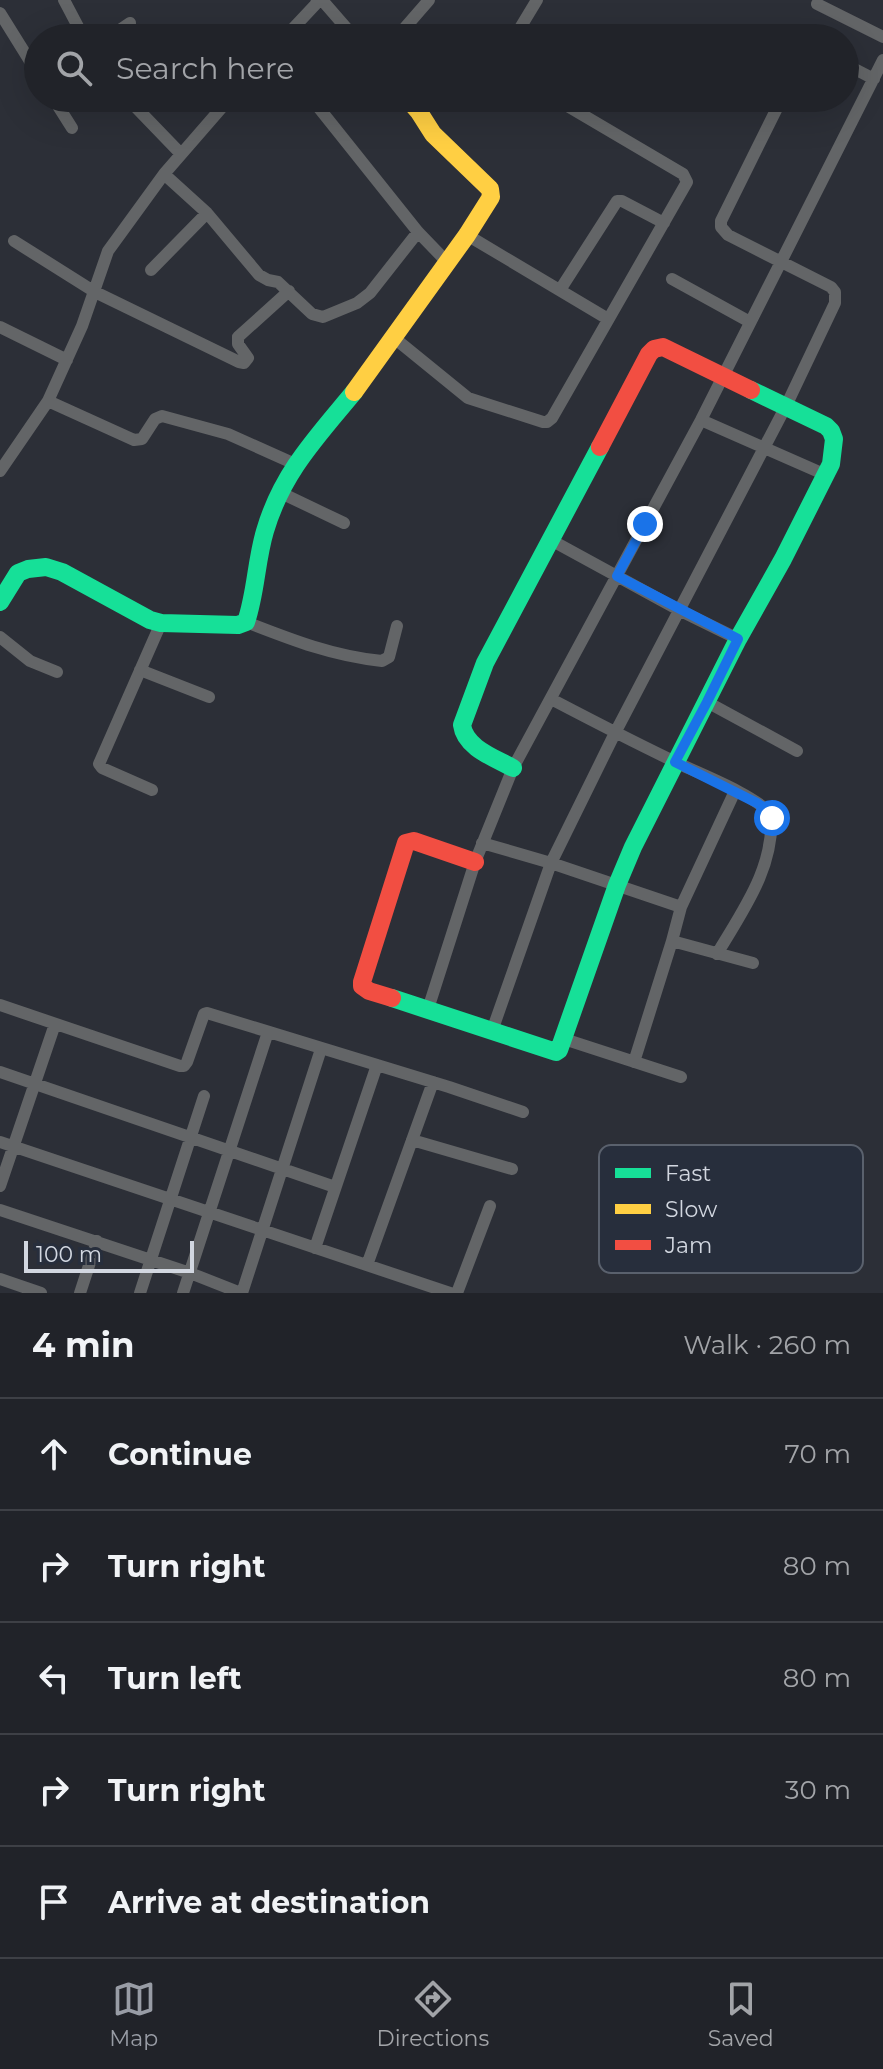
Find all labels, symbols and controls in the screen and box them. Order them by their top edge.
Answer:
search box [24,24,859,112]
icon: search [52,46,96,90]
text: Search here [116,50,294,87]
route end [627,506,663,542]
route start [754,800,790,836]
legend [599,1145,863,1273]
text: Fast [665,1160,711,1187]
text: Slow [665,1196,718,1223]
text: Jam [664,1232,712,1259]
scale bar [24,1237,194,1273]
text: 100 m [36,1241,102,1268]
text: 4 min [32,1324,134,1366]
text: Walk · 260 m [683,1329,851,1361]
icon: ahead [32,1432,76,1476]
text: Continue [108,1436,252,1473]
text: 70 m [785,1438,851,1470]
icon: right [32,1544,76,1588]
text: Turn right [108,1548,265,1585]
text: 80 m [783,1550,851,1582]
icon: left [32,1656,76,1700]
text: Turn left [108,1660,241,1697]
text: 80 m [783,1662,851,1694]
icon: right [32,1768,76,1812]
text: Turn right [108,1772,265,1809]
text: 30 m [785,1774,851,1806]
icon: arrive [32,1880,76,1924]
text: Arrive at destination [108,1884,430,1921]
tab: Map [109,1977,158,2052]
tab: Directions [377,1977,489,2052]
tab: Saved [708,1977,774,2052]

